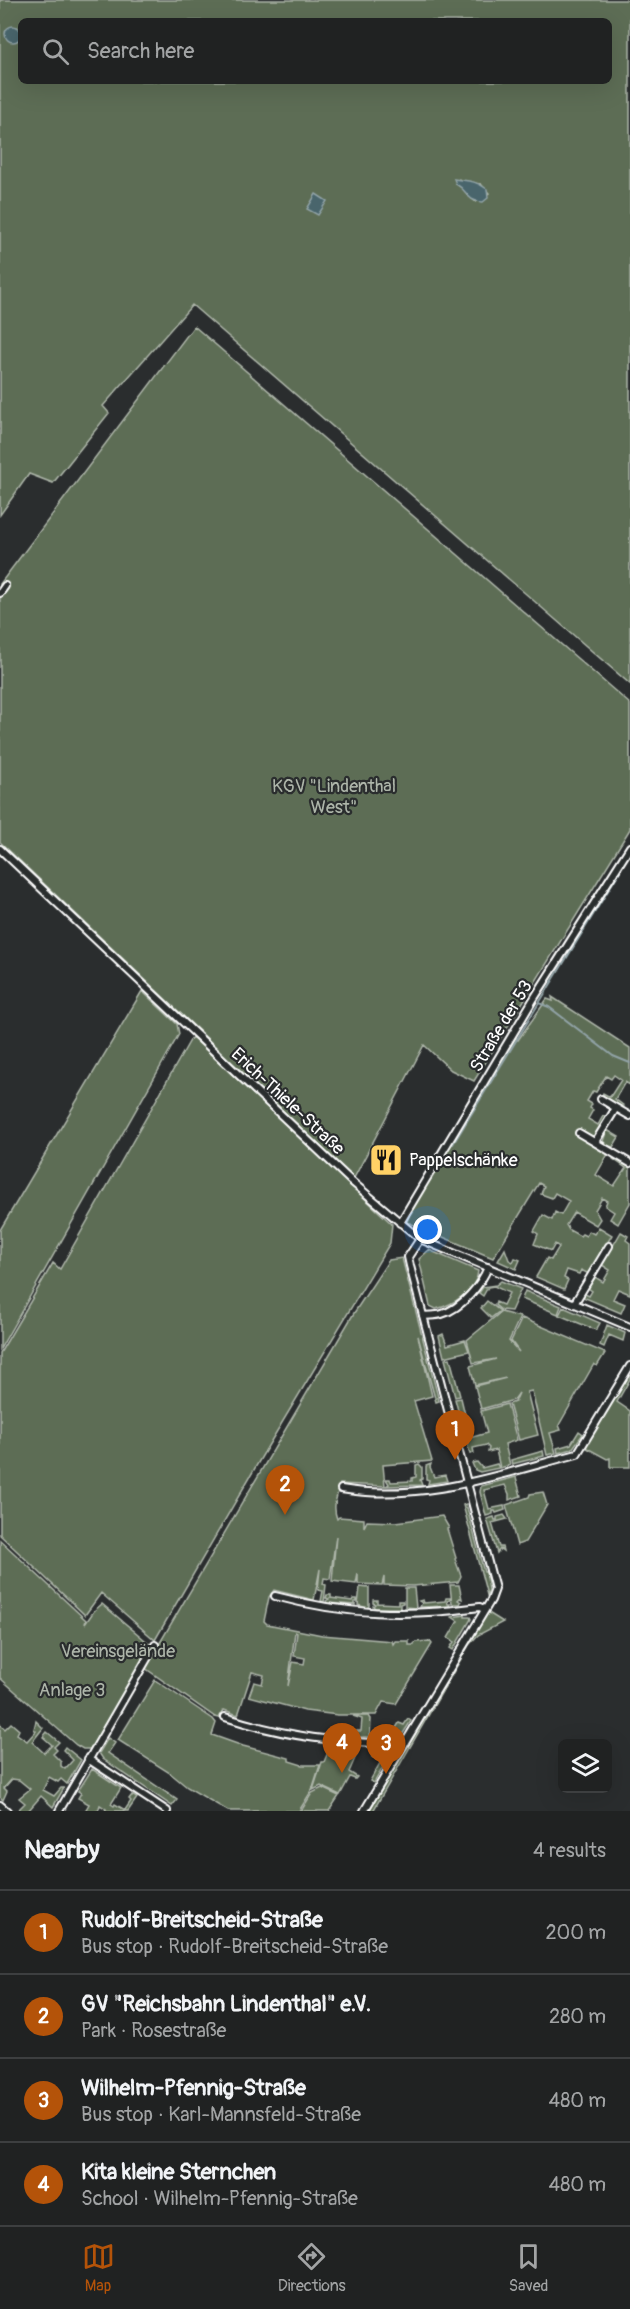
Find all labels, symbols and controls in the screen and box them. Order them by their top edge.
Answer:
search box [18,18,612,84]
icon: search [39,35,72,68]
text: Search here [87,37,194,65]
park label: KGV "Lindenthal West" [272,775,396,819]
street label: Straße der 53 [465,976,538,1076]
street label: Erich-Thiele-Straße [226,1043,349,1160]
restaurant icon: Pappelschänke [368,1142,404,1178]
place label: Pappelschänke [409,1149,518,1172]
your location [413,1215,442,1244]
pin: 1 [436,1410,474,1460]
pin: 2 [266,1466,304,1515]
park label: Vereinsgelände [61,1640,175,1663]
park label: Anlage 3 [39,1679,105,1702]
pin: 4 [322,1724,362,1773]
pin: 3 [366,1724,406,1774]
map controls [558,1739,612,1793]
button: layers [558,1739,612,1793]
text: Nearby [24,1834,100,1866]
text: 4 results [533,1838,606,1863]
text: Rudolf-Breitscheid-Straße [81,1906,323,1934]
text: 1 [40,1920,47,1945]
text: 200 m [545,1920,606,1945]
text: Bus stop · Rudolf-Breitscheid-Straße [81,1934,388,1959]
text: GV "Reichsbahn Lindenthal" e.V. [81,1990,371,2018]
text: 2 [38,2004,49,2029]
text: 280 m [549,2004,606,2029]
text: Park · Rosestraße [81,2018,226,2043]
text: Wilhelm-Pfennig-Straße [81,2074,306,2102]
text: 3 [38,2088,49,2113]
text: 480 m [549,2088,606,2113]
text: Bus stop · Karl-Mannsfeld-Straße [81,2102,361,2127]
text: Kita kleine Sternchen [81,2158,276,2186]
text: 4 [38,2172,49,2197]
text: 480 m [549,2172,606,2197]
text: School · Wilhelm-Pfennig-Straße [81,2186,358,2211]
tab: Map [82,2240,115,2296]
tab: Directions [278,2240,346,2296]
tab: Saved [509,2240,548,2296]

